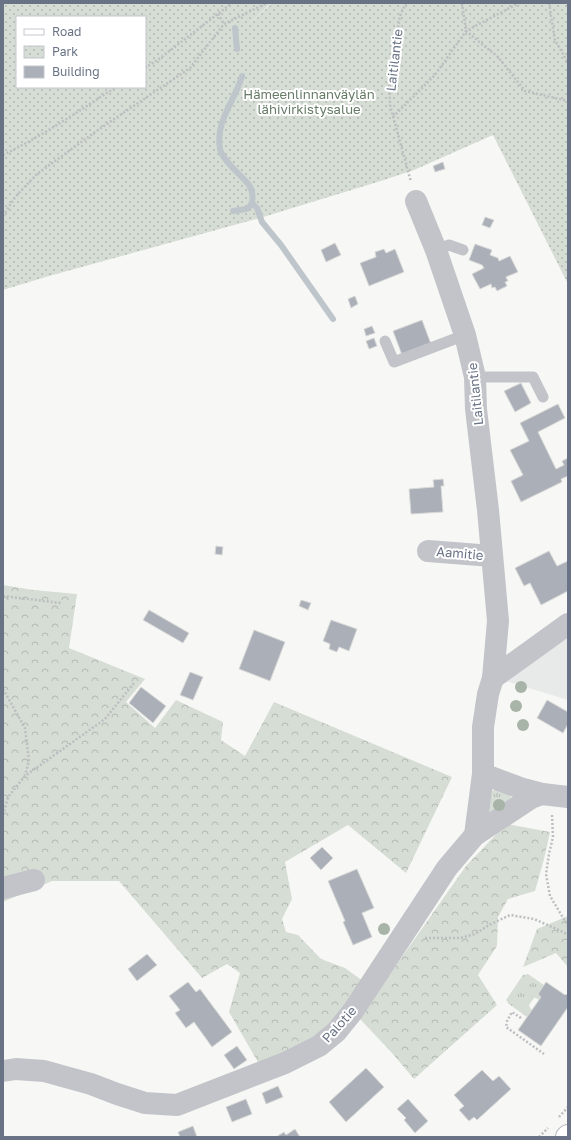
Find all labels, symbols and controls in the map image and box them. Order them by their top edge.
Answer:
legend [16,16,146,88]
text: Road [52,24,81,39]
street label: Laitilantie [382,28,406,92]
text: Park [52,44,78,59]
text: Building [52,64,100,79]
park label: Hämeenlinnanväylän lähivirkistysalue [243,86,375,117]
street label: Laitilantie [464,362,486,426]
street label: Aamitie [436,543,484,563]
street label: Palotie [318,1002,360,1046]

